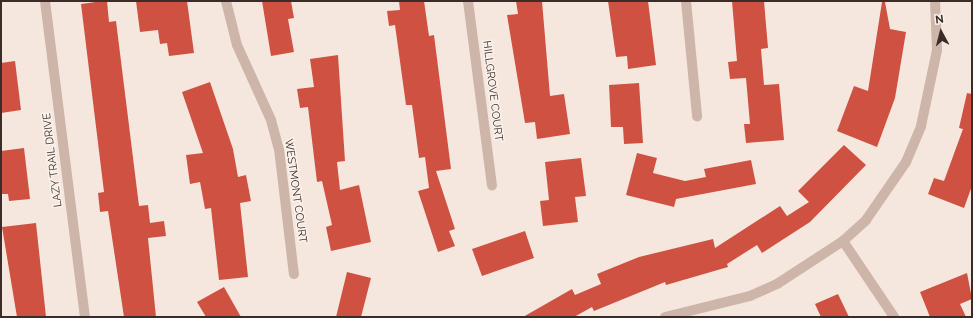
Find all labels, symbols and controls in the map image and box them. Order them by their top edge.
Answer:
north arrow [921,12,961,52]
text: N [935,13,944,27]
street label: HILLGROVE COURT [479,40,505,142]
street label: LAZY TRAIL DRIVE [41,112,65,208]
street label: WESTMONT COURT [281,138,309,244]

